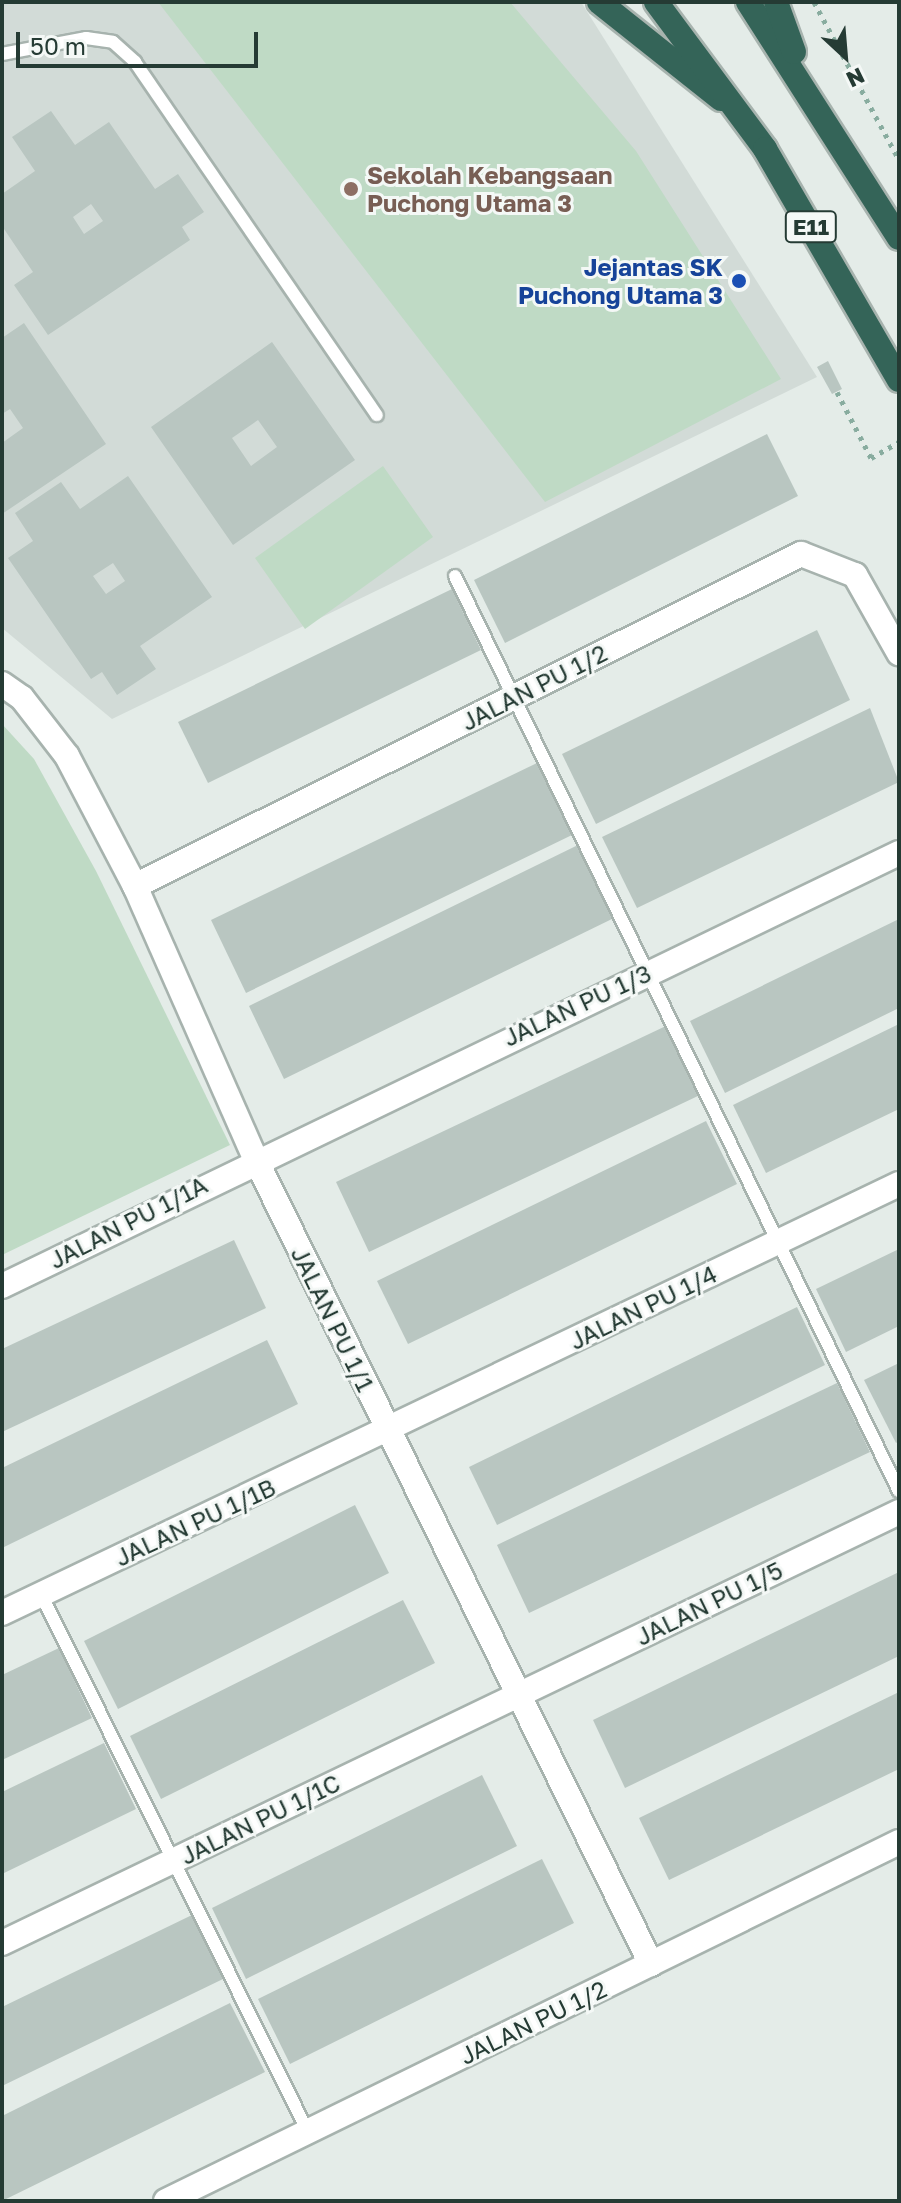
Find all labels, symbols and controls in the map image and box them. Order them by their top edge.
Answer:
scale bar [20,16,262,66]
north arrow [805,16,885,96]
text: 50 m [30,31,86,60]
text: N [842,62,869,94]
place label: Sekolah Kebangsaan Puchong Utama 3 [367,161,612,217]
marker: Sekolah Kebangsaan Puchong Utama 3 [342,180,360,198]
road number: E11 [783,209,839,245]
place label: Jejantas SK Puchong Utama 3 [518,253,723,309]
marker: Jejantas SK Puchong Utama 3 [730,272,748,290]
street label: JALAN PU 1/2 [456,638,612,736]
street label: JALAN PU 1/3 [498,958,656,1052]
street label: JALAN PU 1/1A [44,1170,212,1274]
street label: JALAN PU 1/1 [286,1242,380,1396]
street label: JALAN PU 1/4 [565,1259,721,1355]
street label: JALAN PU 1/1B [110,1472,280,1572]
street label: JALAN PU 1/5 [631,1555,787,1651]
street label: JALAN PU 1/1C [176,1768,344,1870]
street label: JALAN PU 1/2 [455,1974,611,2070]

